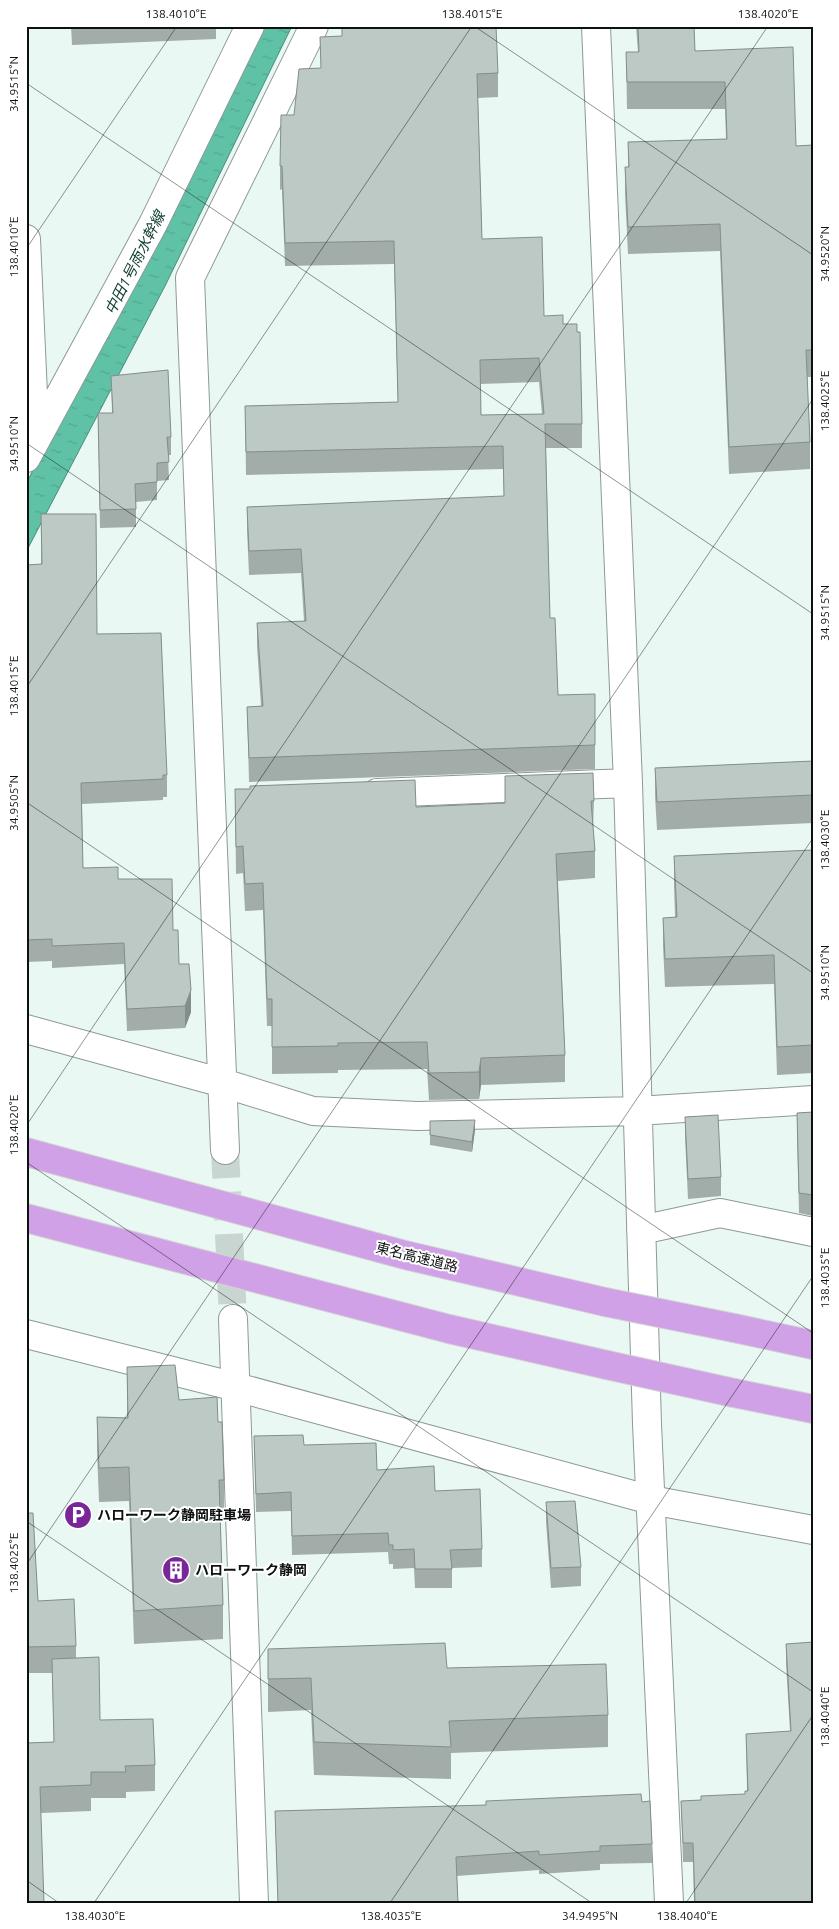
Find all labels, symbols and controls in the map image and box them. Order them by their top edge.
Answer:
text: 138.4010°E [146,7,207,20]
text: 138.4015°E [442,7,503,20]
text: 138.4020°E [738,7,799,20]
text: 34.9515°N [7,56,20,112]
water label: 中田1号雨水幹線 [101,207,169,317]
text: 138.4010°E [7,216,20,277]
text: 34.9520°N [818,226,831,282]
text: 138.4025°E [818,370,831,431]
text: 34.9510°N [7,416,20,472]
text: 34.9515°N [818,585,831,641]
text: 138.4015°E [7,655,20,716]
text: 34.9505°N [7,775,20,831]
text: 138.4030°E [818,809,831,870]
text: 34.9510°N [818,945,831,1001]
text: 138.4020°E [7,1094,20,1155]
street label: 東名高速道路 [374,1239,460,1275]
text: 138.4035°E [818,1247,831,1308]
parking icon: ハローワーク静岡駐車場 [63,1500,93,1530]
place label: ハローワーク静岡駐車場 [97,1507,251,1523]
text: 138.4025°E [7,1532,20,1593]
building icon: ハローワーク静岡 [161,1555,191,1585]
place label: ハローワーク静岡 [195,1562,307,1578]
text: 138.4040°E [818,1686,831,1747]
text: 138.4030°E [65,1909,126,1922]
text: 138.4035°E [361,1909,422,1922]
text: 34.9495°N [562,1909,618,1922]
text: 138.4040°E [657,1909,718,1922]

